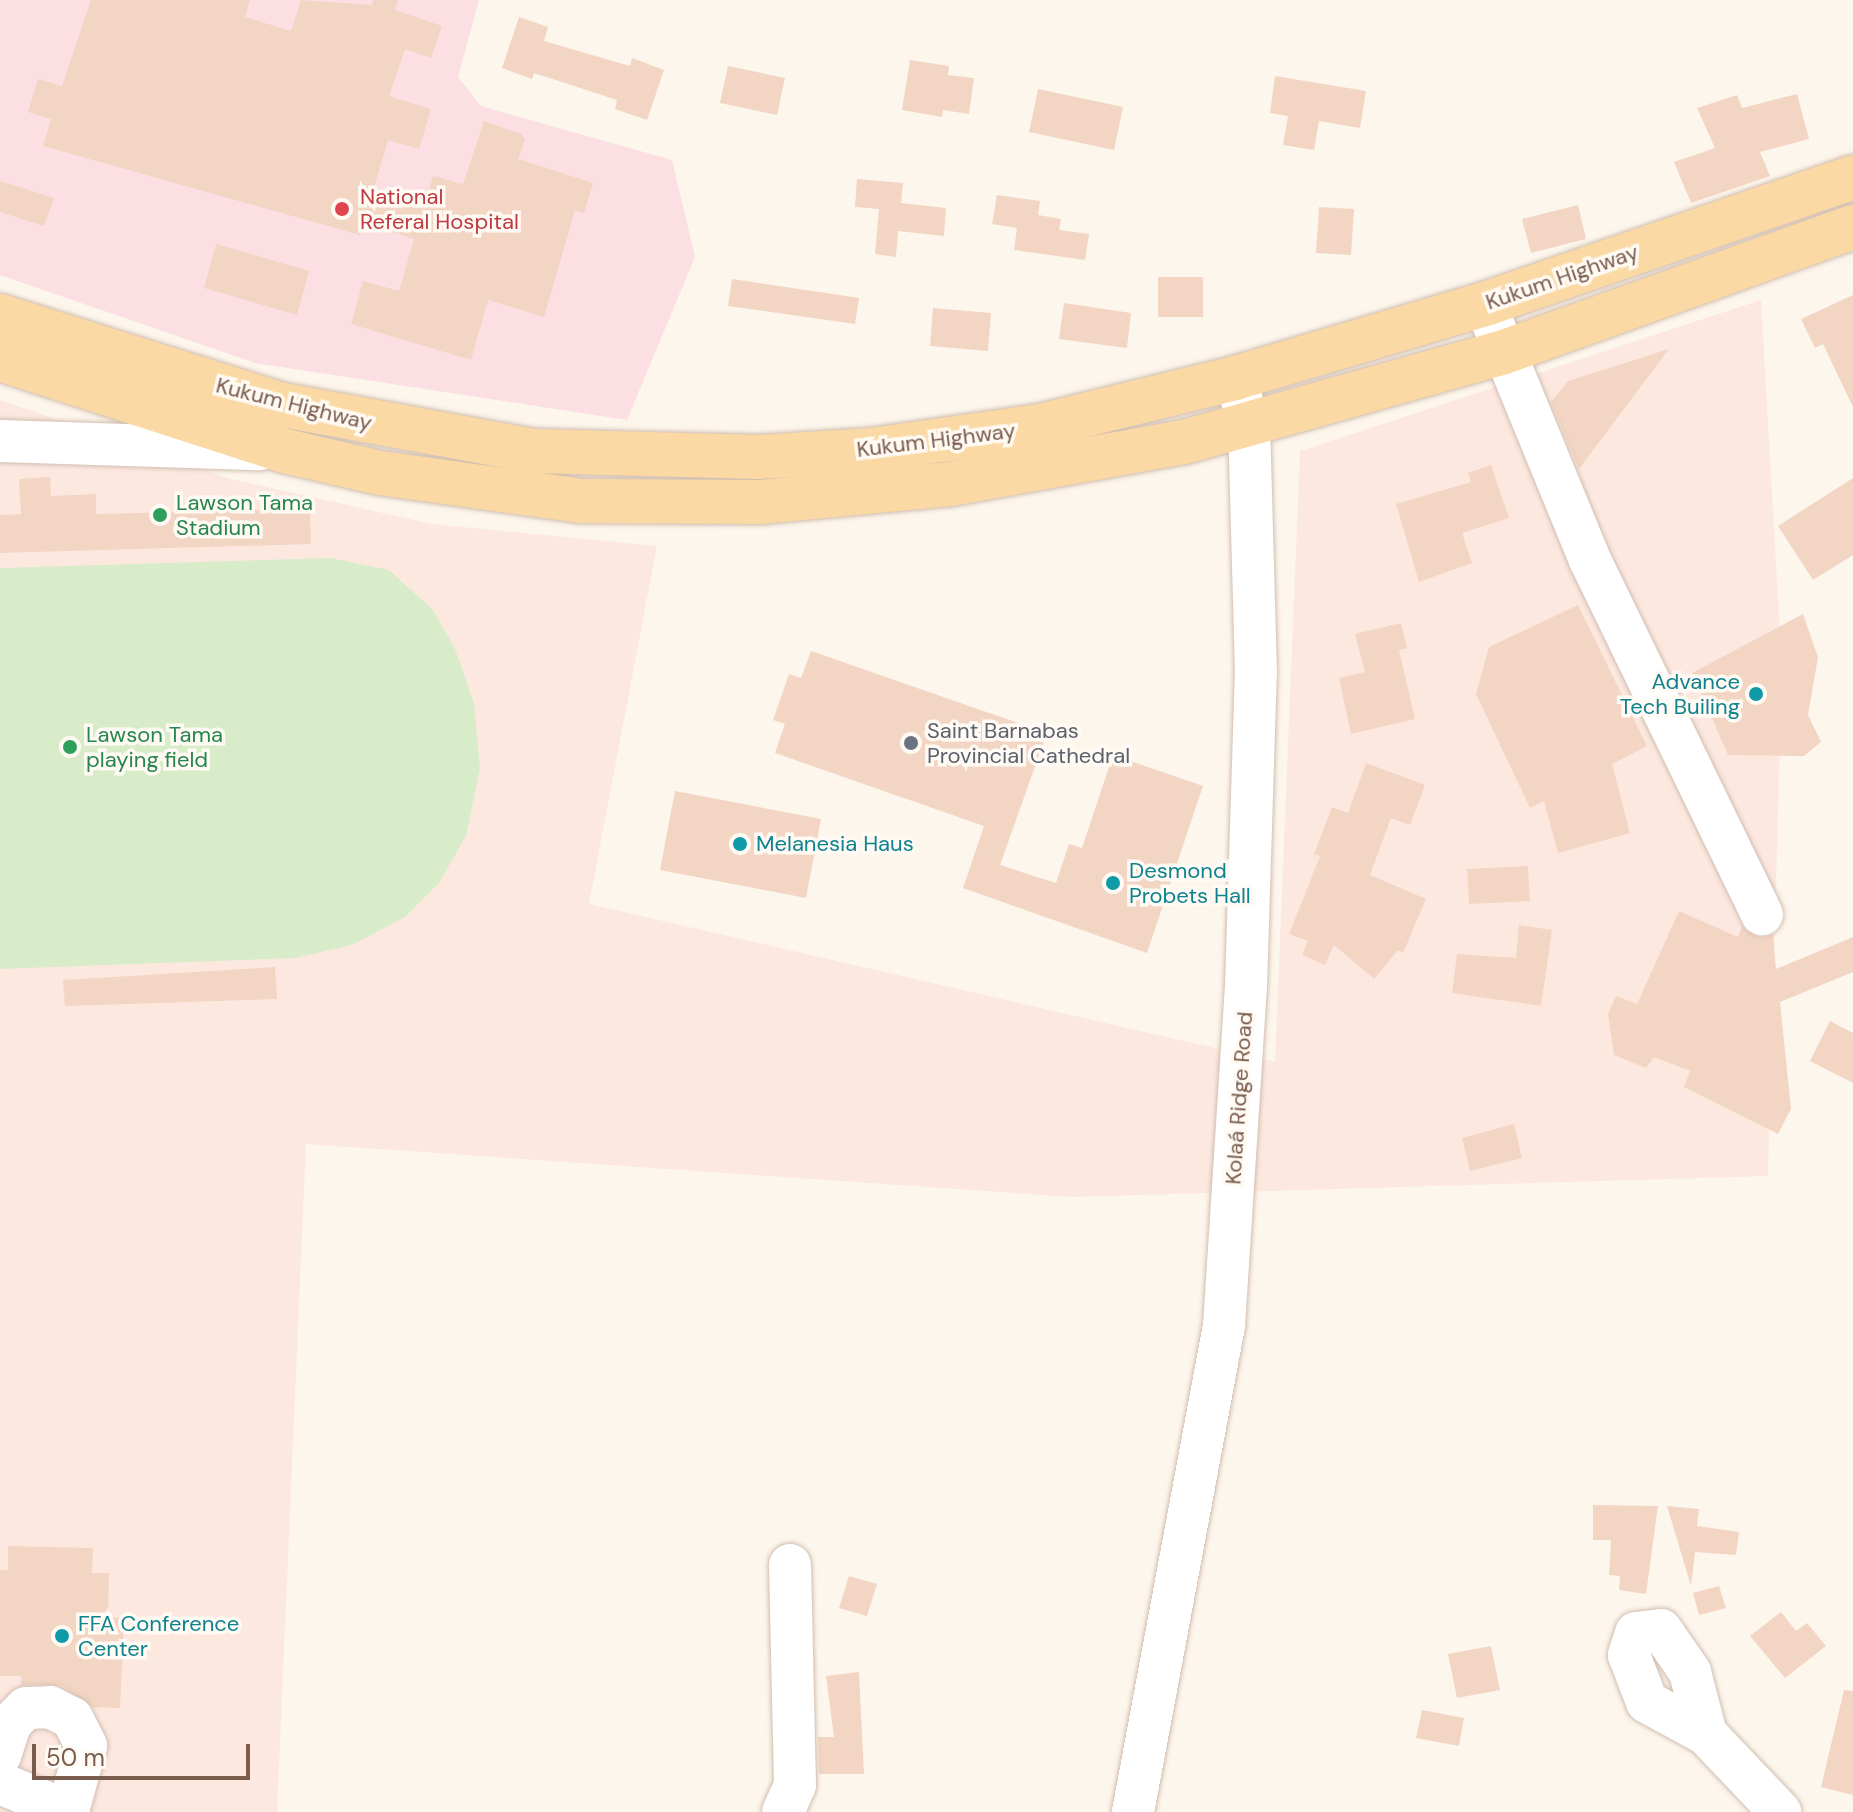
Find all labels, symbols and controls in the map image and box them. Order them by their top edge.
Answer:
place label: National Referal Hospital [360,183,519,234]
marker: National Referal Hospital [331,198,353,220]
street label: Kukum Highway [1482,239,1642,315]
street label: Kukum Highway [213,372,375,436]
street label: Kukum Highway [855,417,1017,463]
place label: Lawson Tama Stadium [176,489,313,540]
marker: Lawson Tama Stadium [151,506,169,524]
place label: Advance Tech Builing [1620,668,1740,720]
marker: Advance Tech Builing [1747,685,1765,703]
place label: Saint Barnabas Provincial Cathedral [927,717,1130,768]
place label: Lawson Tama playing field [86,721,223,772]
marker: Saint Barnabas Provincial Cathedral [902,734,920,752]
marker: Lawson Tama playing field [61,738,79,756]
place label: Melanesia Haus [756,831,914,857]
marker: Melanesia Haus [731,835,749,853]
place label: Desmond Probets Hall [1129,857,1251,908]
marker: Desmond Probets Hall [1104,874,1122,892]
street label: Kolaá Ridge Road [1220,1011,1258,1185]
place label: FFA Conference Center [78,1610,239,1662]
marker: FFA Conference Center [53,1627,71,1645]
scale bar [36,1728,254,1778]
text: 50 m [46,1742,105,1773]

